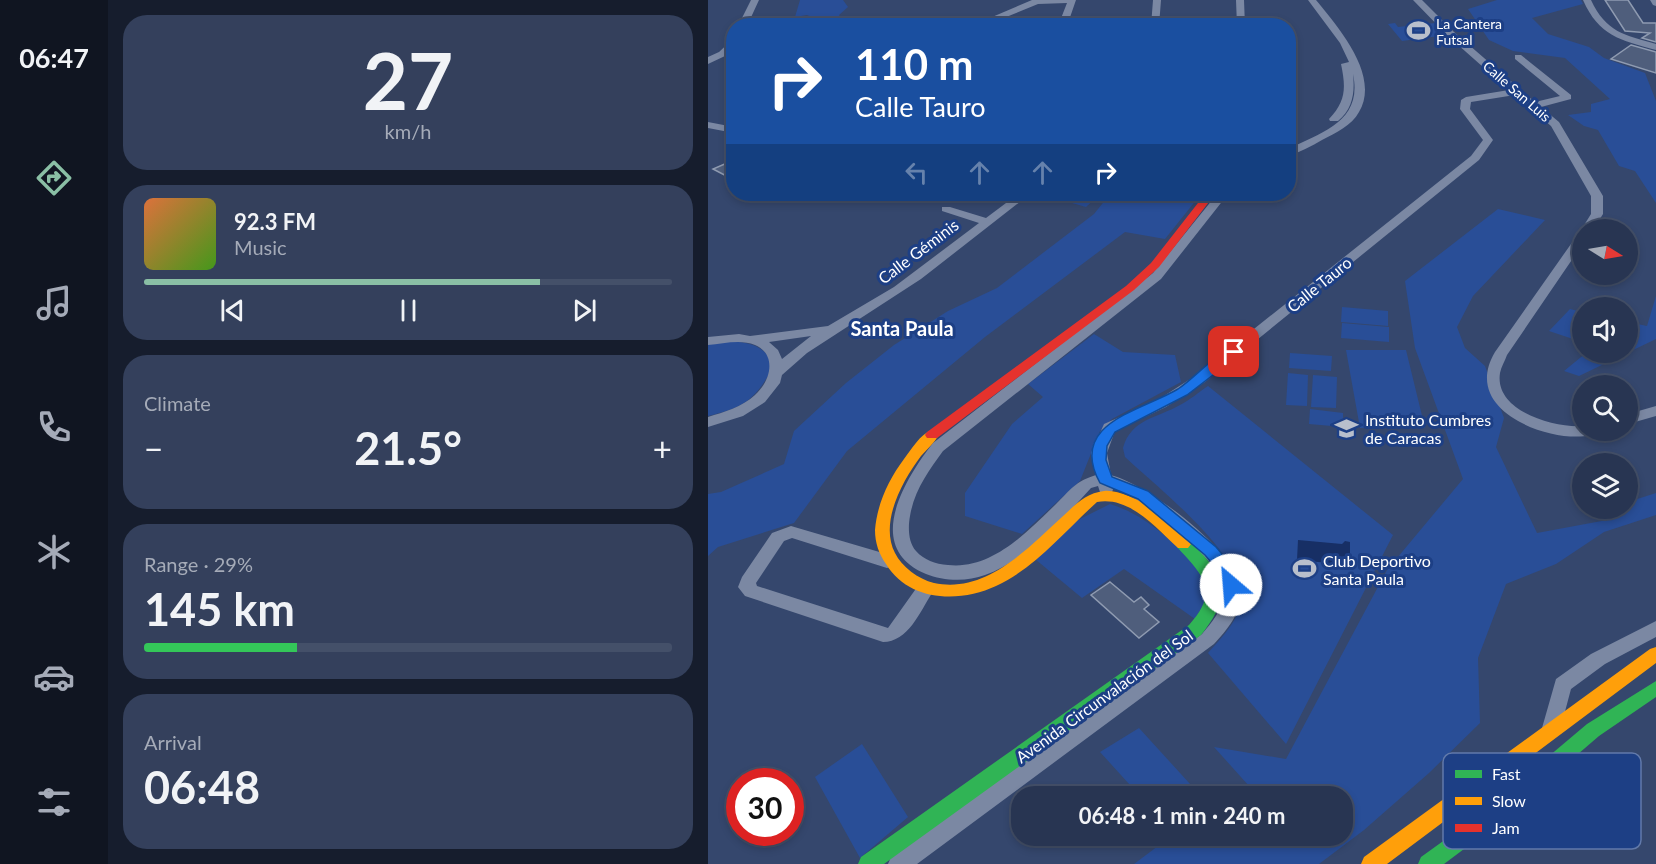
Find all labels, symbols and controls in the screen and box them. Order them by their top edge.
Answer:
place label: La Cantera Futsal [1436,15,1502,48]
sports icon: La Cantera Futsal [1405,18,1431,44]
text: 27 [363,33,453,127]
text: 110 m [855,39,973,89]
text: 06:47 [19,41,89,74]
icon: right [756,42,834,120]
street label: Calle San Luis [1480,57,1554,125]
text: Calle Tauro [855,90,985,123]
text: km/h [385,119,431,143]
icon: left [900,156,933,189]
icon: ahead [963,156,996,189]
icon: ahead [1026,156,1059,189]
icon: right [1089,156,1122,189]
icon: directions [33,157,75,199]
text: 92.3 FM [234,208,316,235]
street label: Calle Géminis [874,215,962,287]
north arrow [1572,219,1638,285]
map controls [1572,219,1638,519]
text: Music [234,235,287,259]
street label: Calle Tauro [1283,252,1355,316]
icon: music [33,282,75,324]
icon: previous [216,294,249,327]
icon: pause [392,294,425,327]
icon: next [568,294,601,327]
button: sound [1572,297,1638,363]
district label: Santa Paula [850,316,954,340]
pin [1208,326,1259,377]
icon: arrive [1217,335,1250,368]
button: search [1572,375,1638,441]
text: Climate [144,391,211,415]
icon: phone [33,406,75,448]
place label: Instituto Cumbres de Caracas [1365,410,1491,447]
school or university icon: Instituto Cumbres de Caracas [1334,415,1360,441]
text: 21.5° [354,421,462,475]
text: − [144,428,163,468]
text: + [653,428,672,468]
button: layers [1572,453,1638,519]
icon: climate [33,531,75,573]
place label: Club Deportivo Santa Paula [1323,551,1431,588]
text: Range · 29% [144,552,253,576]
position arrow [1199,553,1263,617]
sports icon: Club Deportivo Santa Paula [1292,556,1318,582]
text: 145 km [144,582,295,636]
street label: Avenida Circunvalación del Sol [1012,625,1196,767]
icon: car [33,656,75,698]
text: Arrival [144,730,202,754]
legend [1443,753,1641,849]
text: 06:48 [144,760,260,814]
text: Fast [1492,764,1521,783]
speed limit sign: 30 [726,768,804,846]
icon: filters [33,781,75,823]
text: Slow [1492,791,1526,810]
text: 06:48 · 1 min · 240 m [1079,802,1285,829]
text: Jam [1492,818,1520,837]

